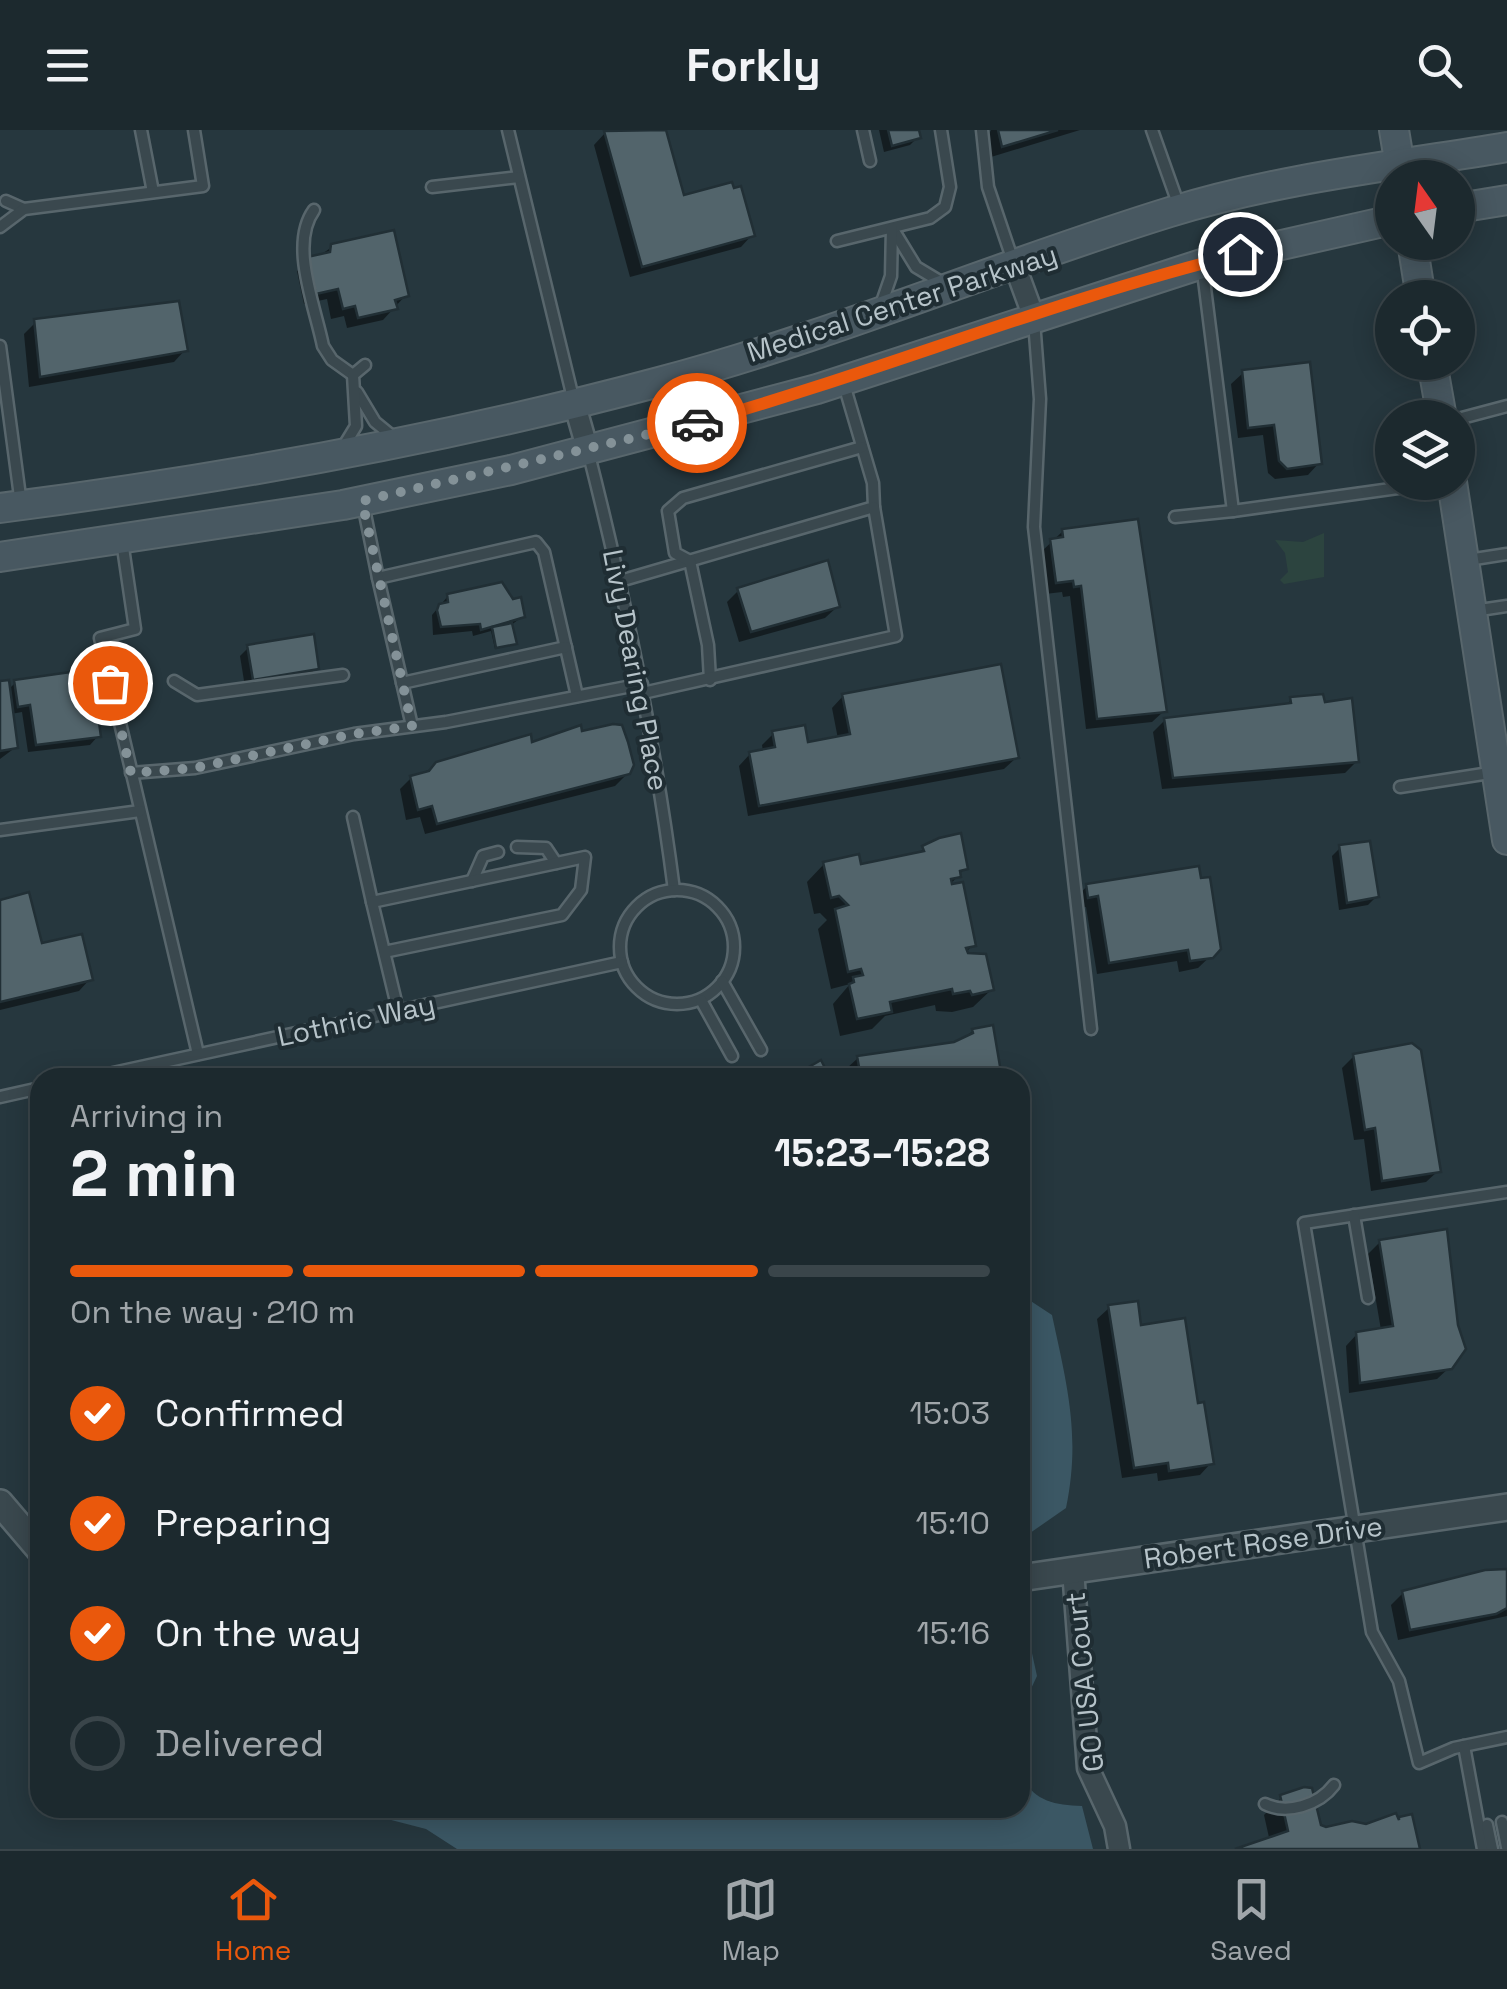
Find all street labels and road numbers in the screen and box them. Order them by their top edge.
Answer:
street label: Medical Center Parkway [742,236,1062,370]
street label: Livy Dearing Place [595,546,677,794]
street label: Lothric Way [274,986,438,1054]
street label: Robert Rose Drive [1141,1507,1385,1577]
street label: GO USA Court [1057,1590,1111,1774]

